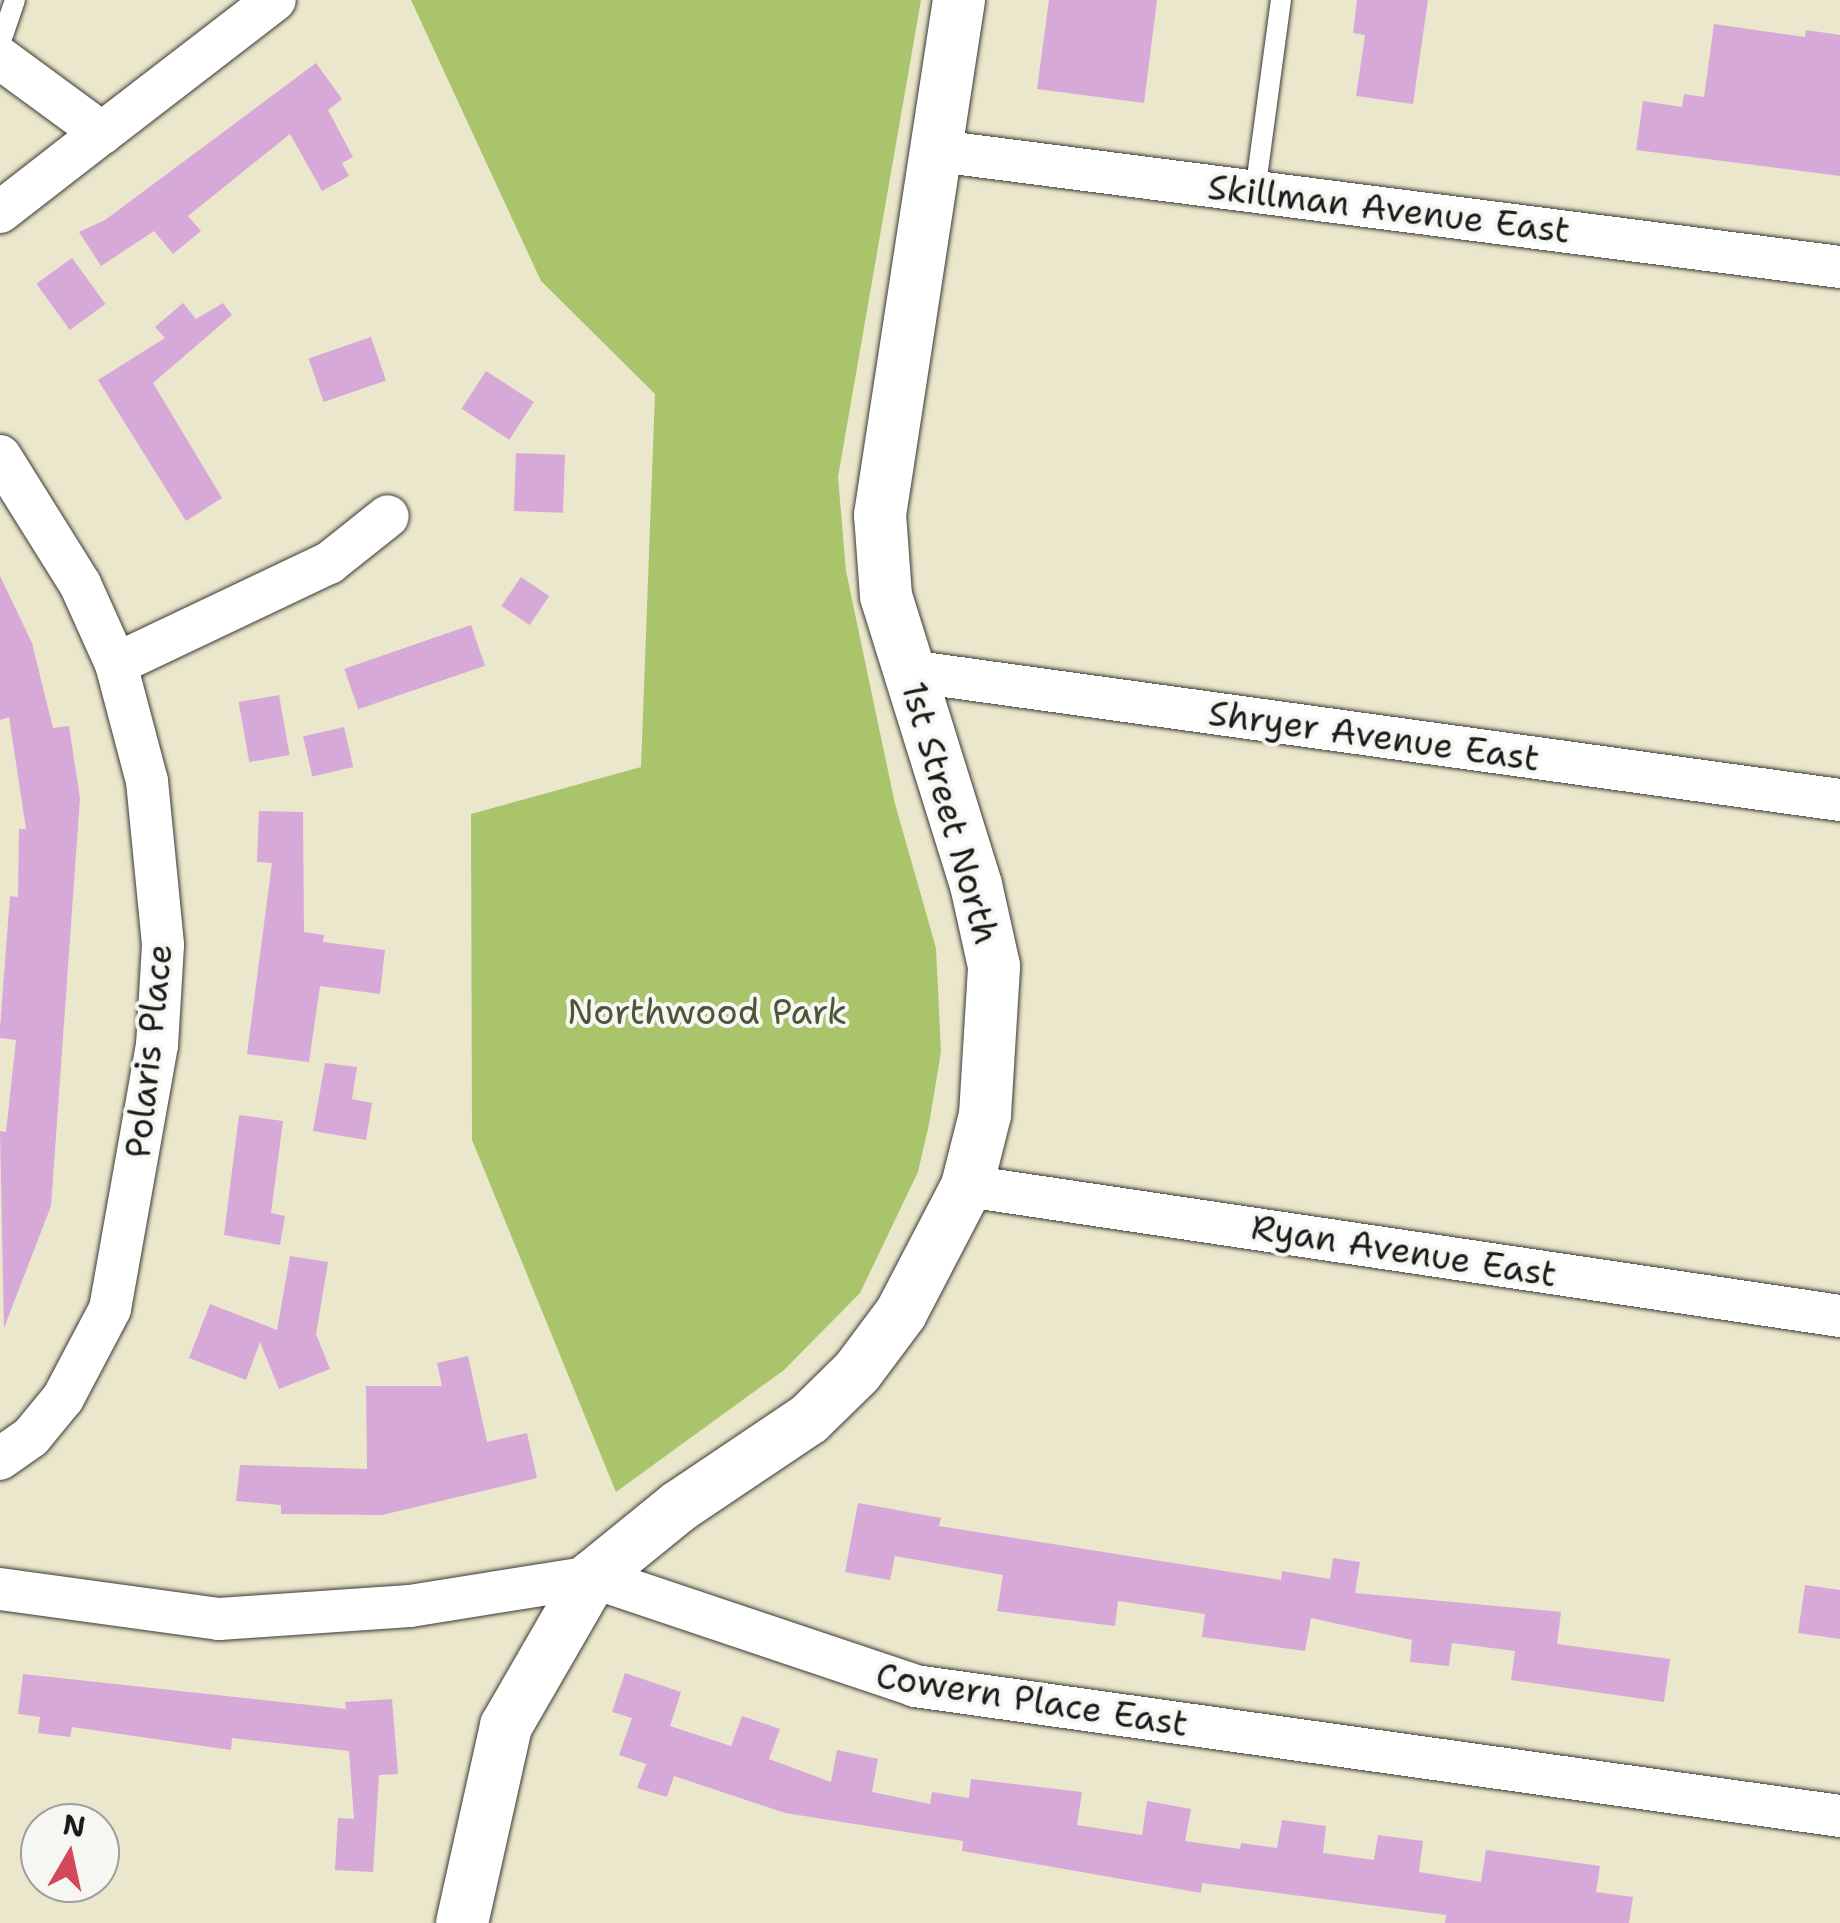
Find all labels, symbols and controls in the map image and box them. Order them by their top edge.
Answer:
street label: Skillman Avenue East [1205,166,1573,252]
street label: 1st Street North [892,677,1008,949]
street label: Shryer Avenue East [1206,692,1542,780]
street label: Polaris Place [117,942,181,1160]
park label: Northwood Park [567,991,847,1033]
street label: Ryan Avenue East [1248,1206,1560,1296]
street label: Cowern Place East [873,1655,1191,1745]
north arrow [20,1803,120,1903]
text: N [60,1805,88,1846]

